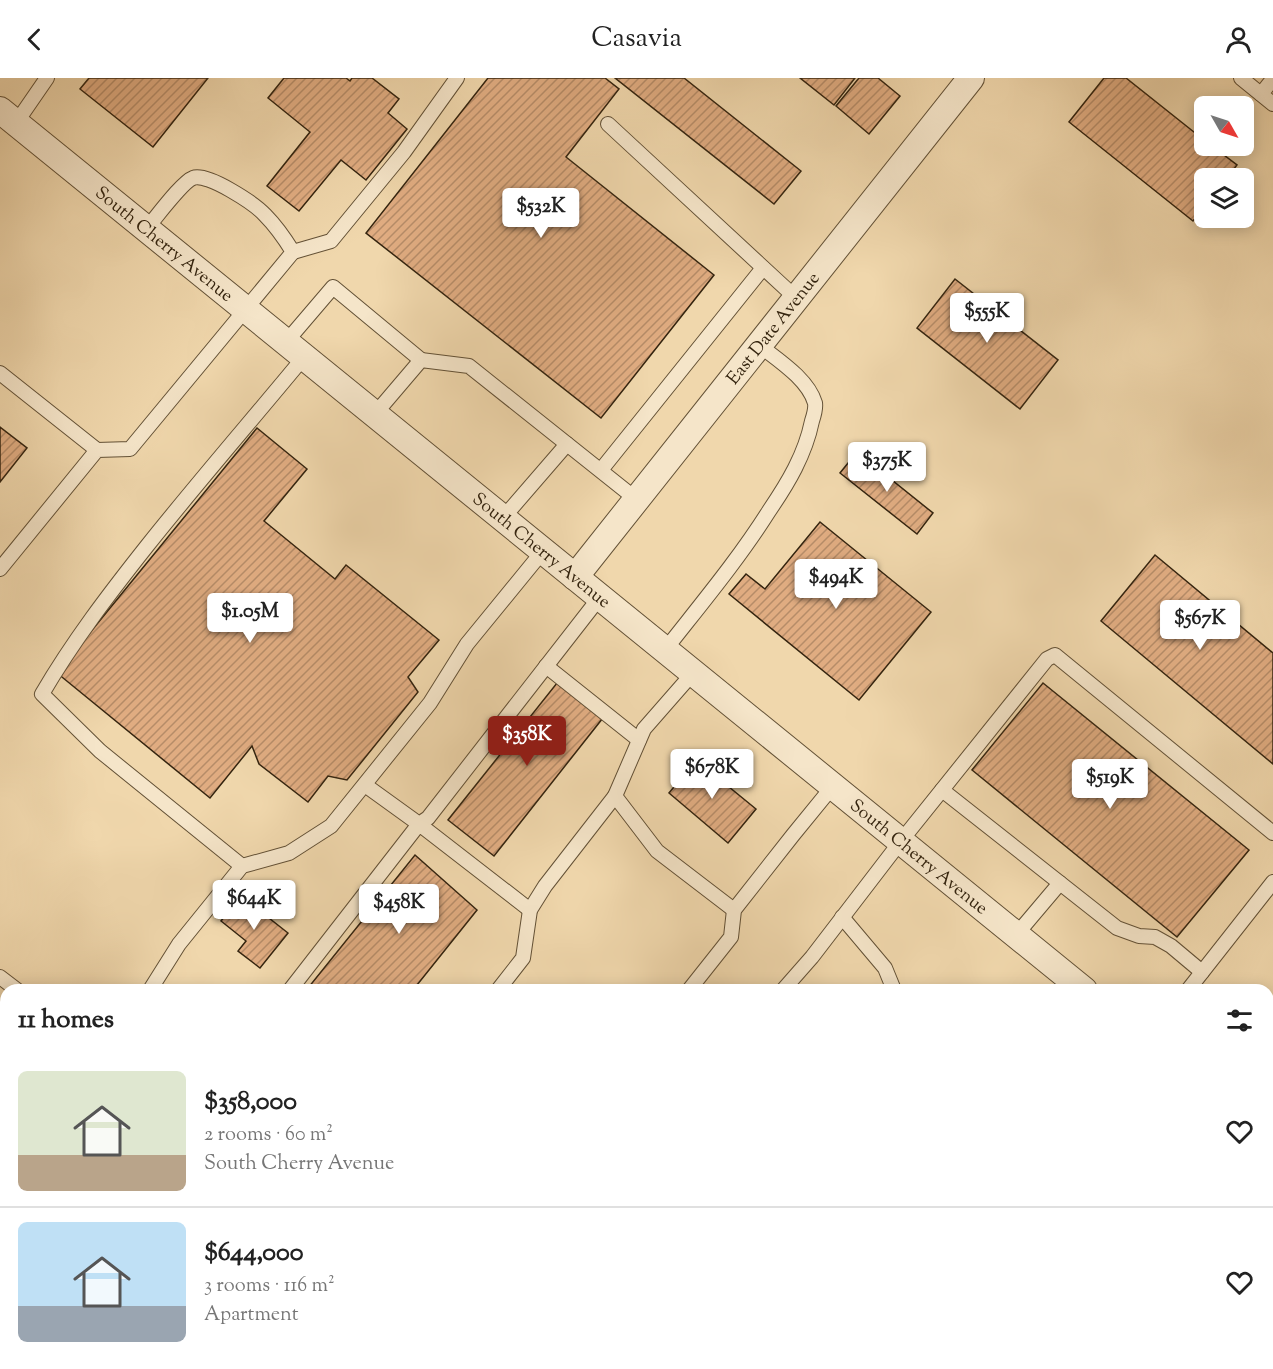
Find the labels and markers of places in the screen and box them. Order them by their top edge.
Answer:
pin: $532K [499,188,583,239]
pin: $555K [945,293,1029,344]
pin: $375K [845,442,929,493]
pin: $494K [794,559,878,610]
pin: $1.05M [201,593,299,644]
pin: $567K [1158,600,1242,651]
pin: $358K [485,716,569,767]
pin: $678K [670,749,754,800]
pin: $519K [1068,759,1152,810]
pin: $644K [212,880,296,931]
pin: $458K [357,884,441,935]

